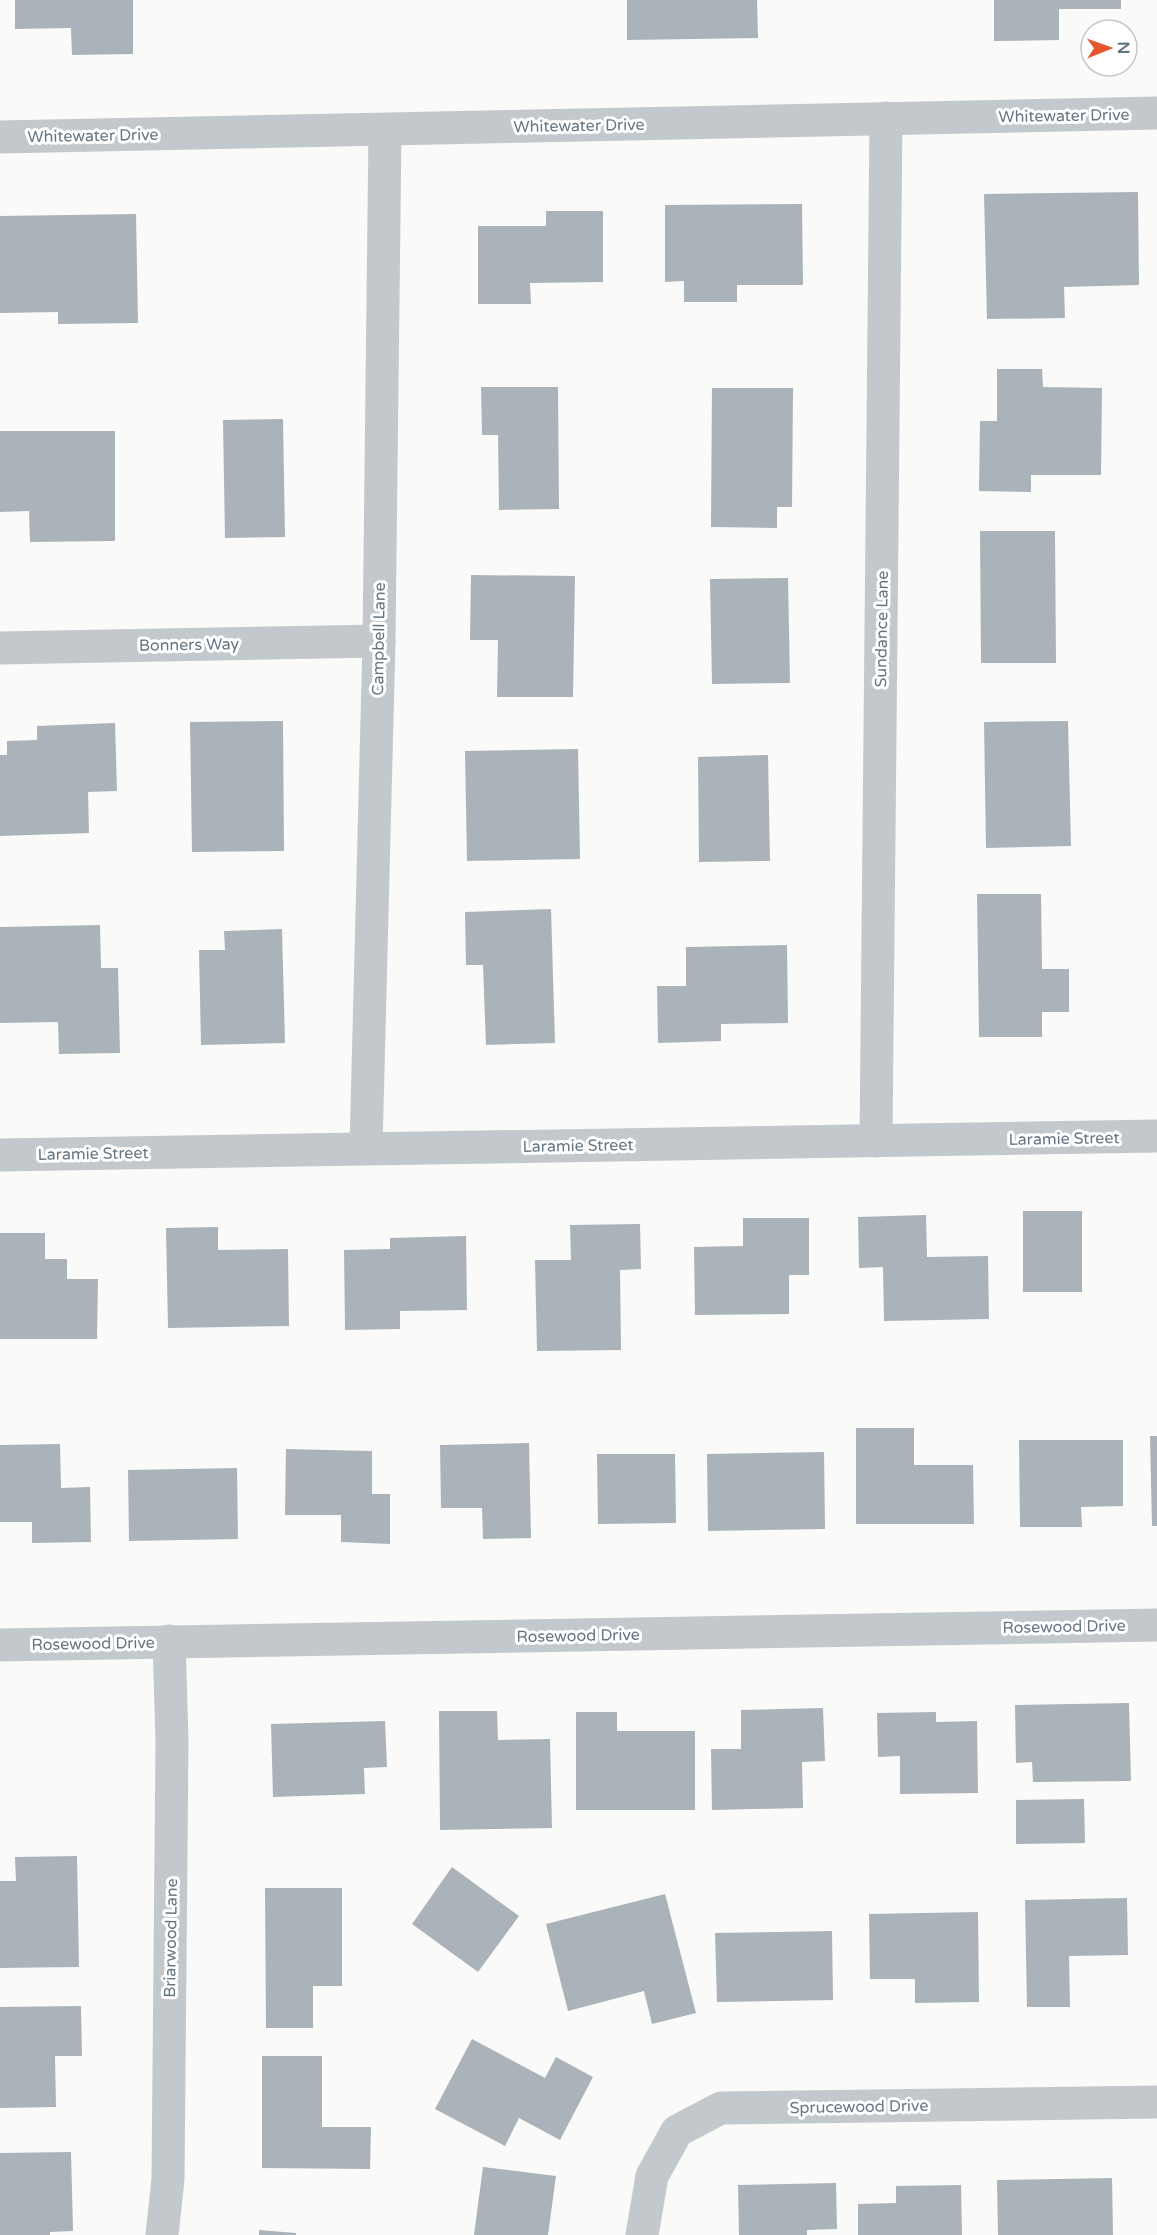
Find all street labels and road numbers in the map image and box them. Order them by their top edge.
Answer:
street label: Whitewater Drive [998,105,1130,127]
street label: Whitewater Drive [513,115,645,137]
street label: Whitewater Drive [27,125,159,147]
street label: Sundance Lane [871,570,893,688]
street label: Campbell Lane [368,582,390,696]
street label: Bonners Way [139,634,240,656]
street label: Laramie Street [1008,1128,1120,1150]
street label: Laramie Street [522,1135,634,1157]
street label: Laramie Street [37,1143,149,1165]
street label: Rosewood Drive [1002,1616,1126,1638]
street label: Rosewood Drive [516,1625,640,1647]
street label: Rosewood Drive [31,1633,155,1655]
street label: Briarwood Lane [160,1878,182,1998]
street label: Sprucewood Drive [789,2096,929,2118]

